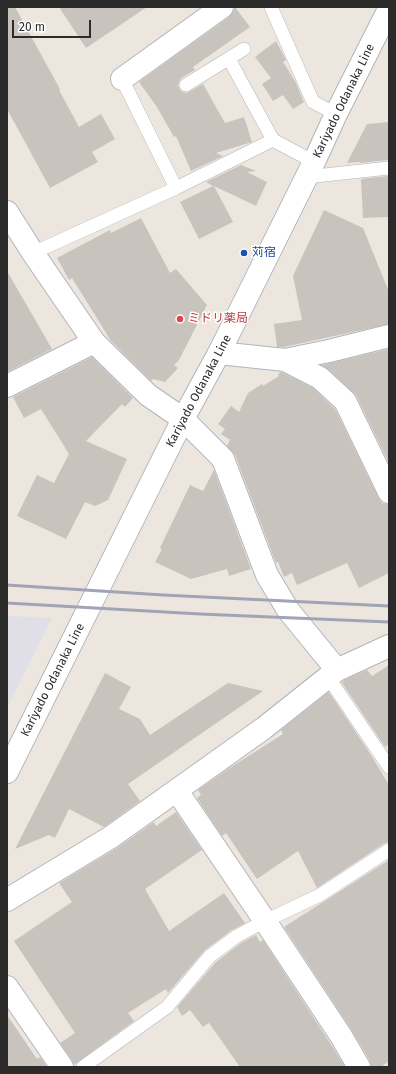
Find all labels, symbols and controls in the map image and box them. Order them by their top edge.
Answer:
scale bar [14,12,93,38]
text: 20 m [19,20,45,34]
street label: Kariyado Odanaka Line [310,42,378,160]
place label: 苅宿 [252,246,276,260]
marker: 苅宿 [239,248,249,258]
place label: ミドリ薬局 [188,312,248,326]
marker: ミドリ薬局 [175,314,185,324]
street label: Kariyado Odanaka Line [163,332,235,450]
street label: Kariyado Odanaka Line [18,621,88,739]

